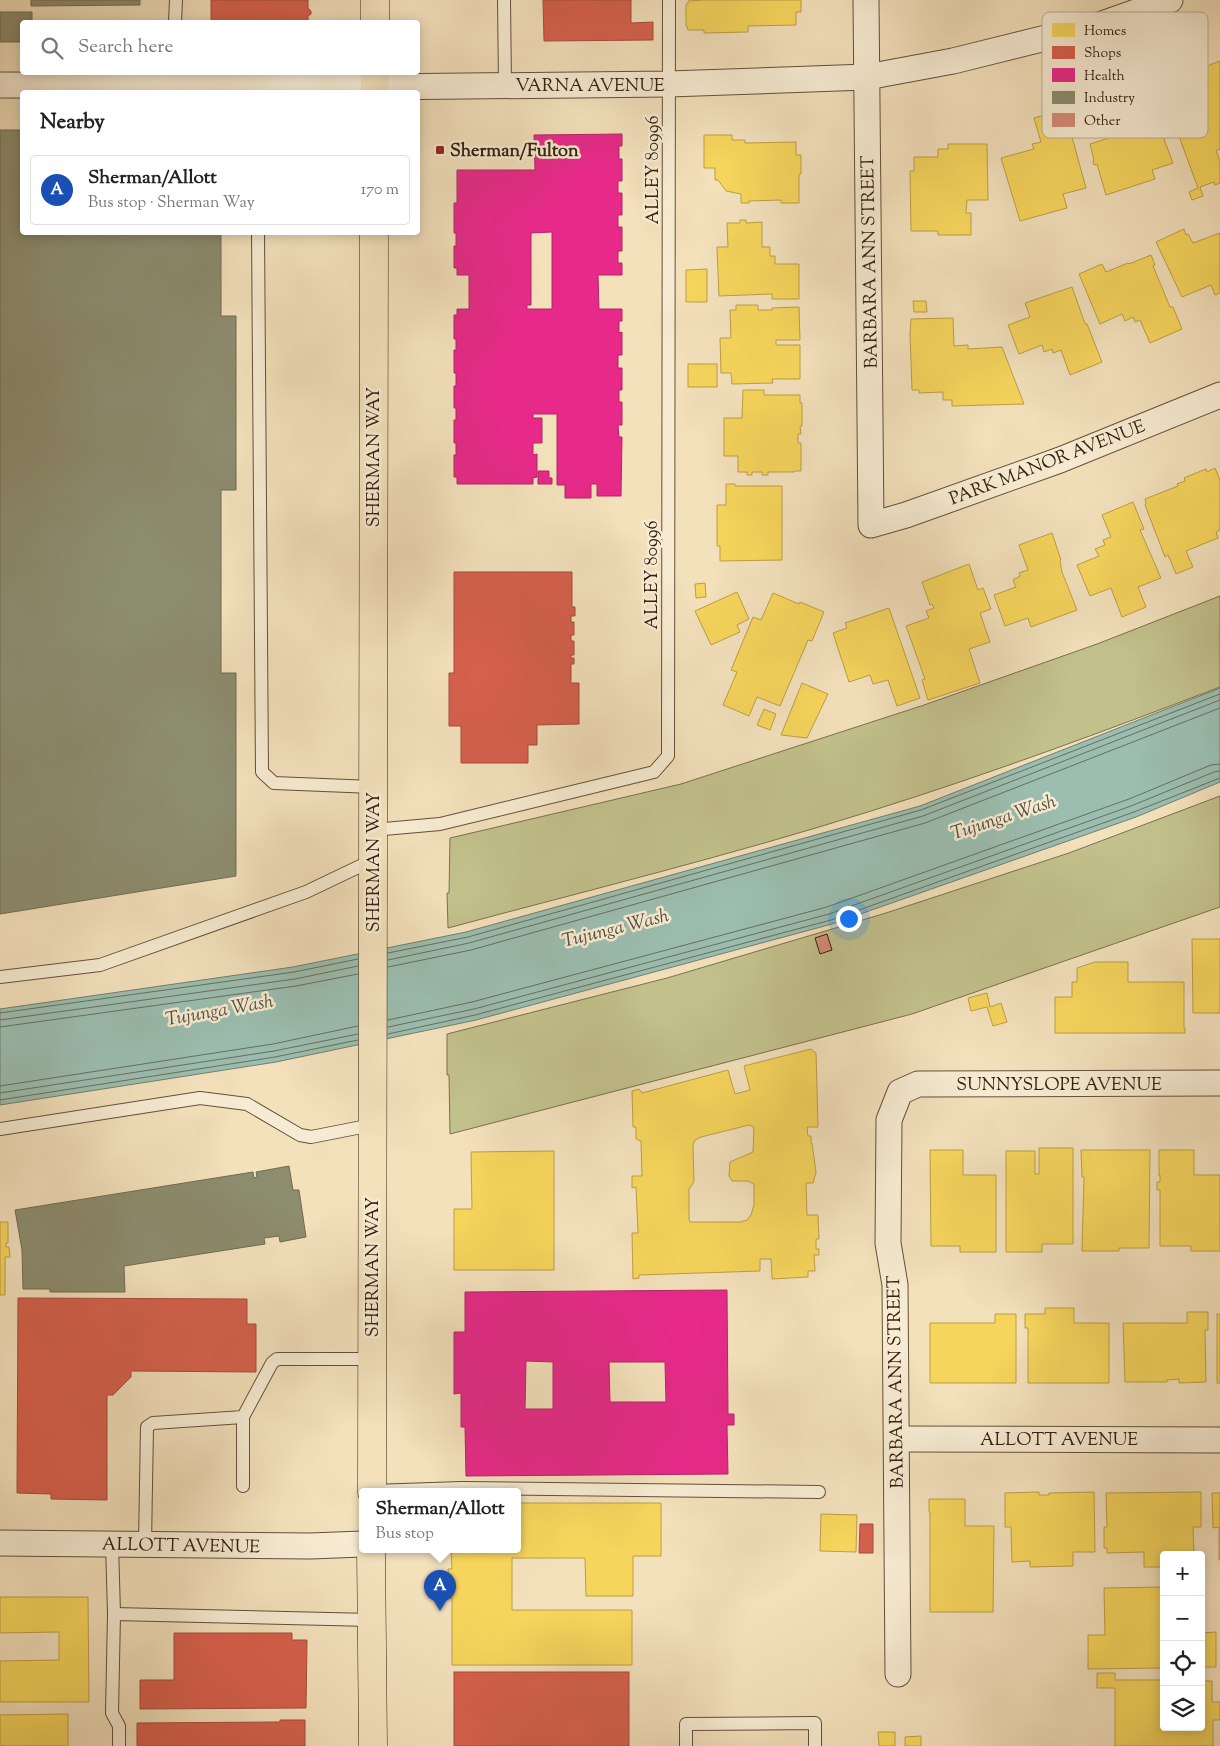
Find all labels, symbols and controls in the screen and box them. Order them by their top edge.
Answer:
legend [1042,12,1208,138]
search box [20,20,420,75]
text: Homes [1084,22,1126,42]
icon: search [38,34,66,62]
text: Search here [78,34,173,61]
text: Shops [1084,44,1121,64]
text: Health [1084,67,1125,87]
street label: VARNA AVENUE [515,74,665,100]
text: Industry [1084,89,1135,109]
text: Nearby [40,108,105,138]
text: Other [1084,112,1121,132]
street label: ALLEY 80996 [641,116,667,224]
place label: Sherman/Fulton [450,139,579,165]
marker: Sherman/Fulton [434,144,446,156]
street label: BARBARA ANN STREET [856,155,886,369]
text: Sherman/Allott [88,165,217,192]
text: A [51,179,64,202]
text: 170 m [361,179,399,202]
text: Bus stop · Sherman Way [88,192,255,215]
street label: SHERMAN WAY [362,387,388,527]
street label: PARK MANOR AVENUE [946,414,1150,513]
street label: ALLEY 80996 [640,521,666,629]
water label: Tujunga Wash [948,788,1061,848]
street label: SHERMAN WAY [362,792,388,932]
water label: Tujunga Wash [559,903,673,956]
your location [836,906,862,932]
water label: Tujunga Wash [163,989,276,1034]
street label: SUNNYSLOPE AVENUE [956,1073,1162,1099]
street label: SHERMAN WAY [361,1197,387,1337]
street label: BARBARA ANN STREET [882,1275,912,1489]
street label: ALLOTT AVENUE [980,1428,1138,1454]
popup [359,1488,521,1553]
text: Sherman/Allott [376,1496,504,1523]
text: Bus stop [376,1523,434,1546]
street label: ALLOTT AVENUE [102,1533,260,1561]
map controls [1160,1551,1205,1731]
button: + [1160,1551,1205,1596]
pin: A [424,1570,456,1611]
button: − [1160,1596,1205,1641]
button: locate [1160,1641,1205,1686]
button: layers [1160,1686,1205,1731]

